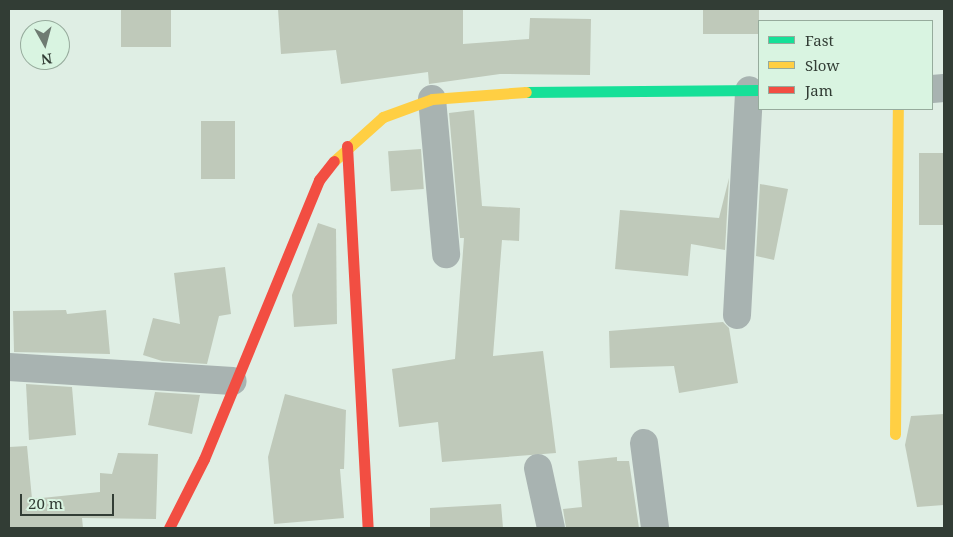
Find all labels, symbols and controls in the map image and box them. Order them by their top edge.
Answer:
north arrow [20,20,70,70]
legend [758,20,933,110]
text: Fast [805,30,834,50]
text: N [40,49,53,69]
text: Slow [805,55,839,75]
text: Jam [805,80,833,100]
scale bar [22,484,116,516]
text: 20 m [28,493,63,513]

